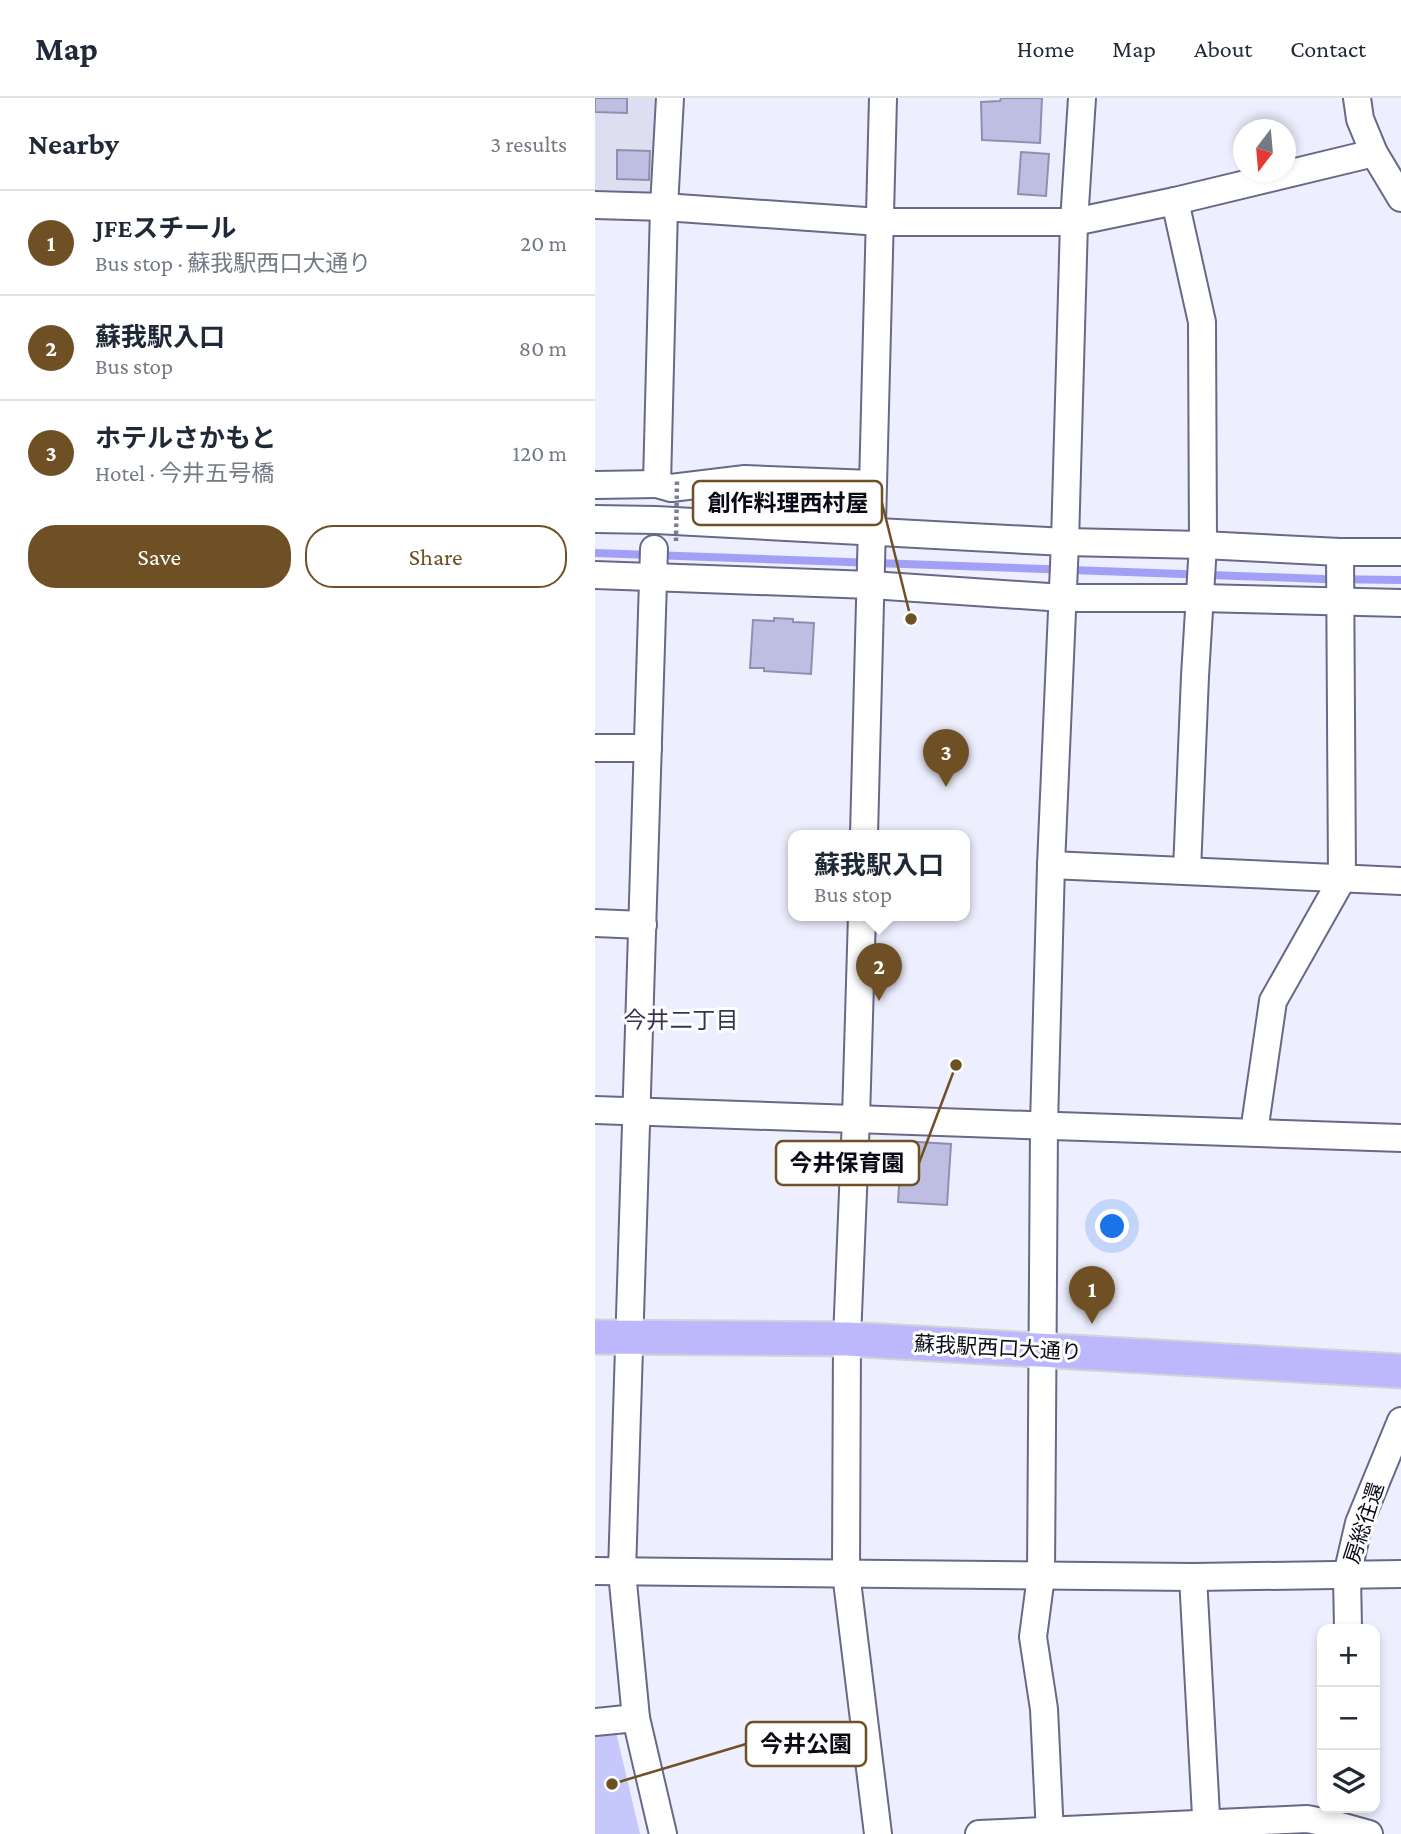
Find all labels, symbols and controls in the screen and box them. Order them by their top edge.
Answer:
text: Map [35,30,98,67]
text: Home [1017,35,1074,62]
text: Map [1112,35,1156,62]
text: About [1194,35,1252,62]
text: Contact [1290,35,1366,62]
north arrow [1233,119,1296,182]
text: Nearby [28,127,119,160]
text: 3 results [490,131,567,157]
text: JFEスチール [95,214,236,243]
text: 1 [47,230,55,256]
text: 20 m [520,230,567,256]
text: Bus stop · 蘇我駅西口大通り [95,250,371,276]
text: 蘇我駅入口 [95,323,225,352]
text: 2 [45,335,57,361]
text: 80 m [519,335,567,361]
text: Bus stop [95,353,173,379]
text: ホテルさかもと [95,424,276,453]
text: 3 [45,440,57,466]
text: 120 m [513,440,567,466]
text: Hotel · 今井五号橋 [95,460,274,486]
callout: 創作料理西村屋 [693,481,882,525]
text: 創作料理西村屋 [708,490,869,516]
button: Save [28,525,291,588]
button: Share [305,525,567,588]
pin: 3 [923,729,969,787]
popup [788,830,970,921]
text: 蘇我駅入口 [814,851,944,880]
text: Bus stop [814,881,892,907]
pin: 2 [856,943,902,1001]
district label: 今井二丁目 [624,1007,739,1033]
callout: 今井保育園 [776,1141,919,1185]
text: 今井保育園 [790,1150,905,1176]
your location [1095,1209,1129,1243]
pin: 1 [1069,1266,1115,1324]
street label: 蘇我駅西口大通り [913,1332,1083,1364]
street label: 房総往還 [1340,1479,1388,1567]
map controls [1317,1624,1380,1813]
button: + [1317,1624,1380,1687]
button: − [1317,1687,1380,1750]
callout: 今井公園 [746,1722,866,1766]
text: 今井公園 [760,1731,852,1757]
button: layers [1317,1750,1380,1813]

